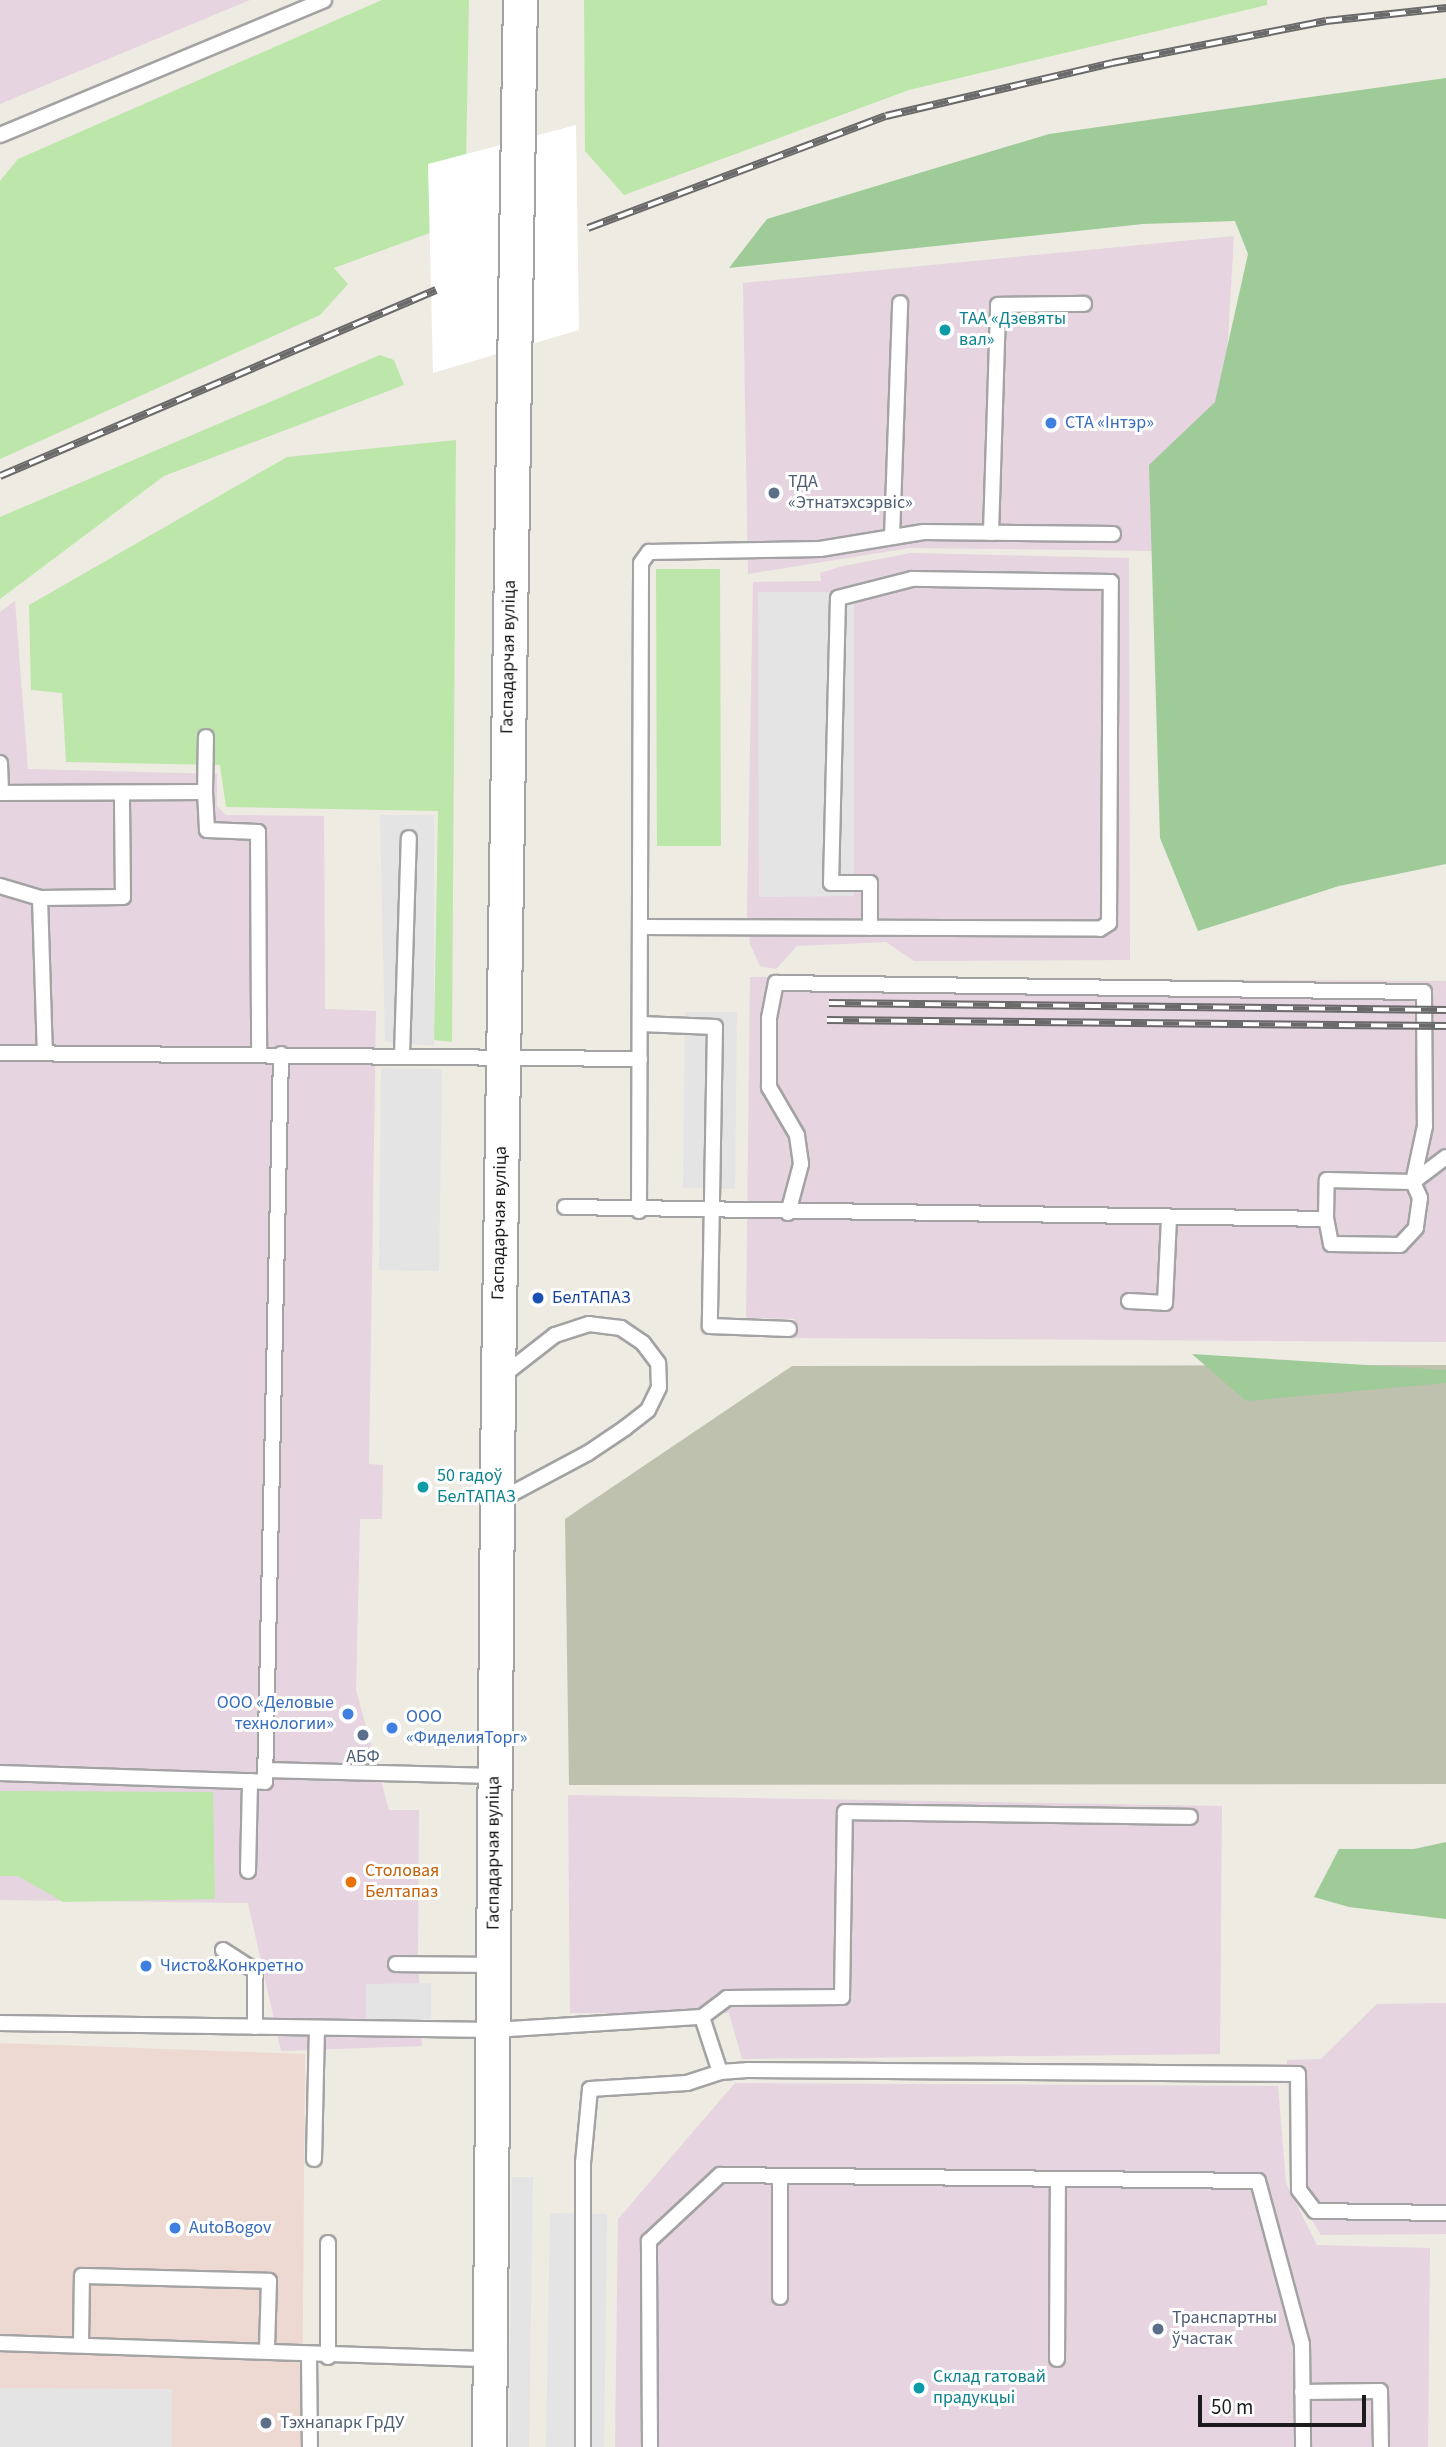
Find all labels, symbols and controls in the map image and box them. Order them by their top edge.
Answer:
place label: ТАА «Дзевяты вал» [959,309,1066,352]
marker: ТАА «Дзевяты вал» [937,322,953,338]
place label: СТА «Інтэр» [1065,412,1154,434]
marker: СТА «Інтэр» [1043,415,1059,431]
place label: ТДА «Этнатэхсэрвіс» [788,472,913,514]
marker: ТДА «Этнатэхсэрвіс» [766,485,782,501]
street label: Гаспадарчая вуліца [497,580,521,734]
street label: Гаспадарчая вуліца [488,1146,512,1300]
place label: БелТАПАЗ [552,1287,631,1309]
marker: БелТАПАЗ [530,1290,546,1306]
place label: 50 гадоў БелТАПАЗ [437,1466,516,1508]
marker: 50 гадоў БелТАПАЗ [415,1479,431,1495]
place label: ООО «Деловые технологии» [217,1693,334,1736]
marker: ООО «Деловые технологии» [340,1706,356,1722]
place label: ООО «ФиделияТорг» [406,1707,528,1750]
marker: ООО «ФиделияТорг» [384,1720,400,1736]
marker: АБФ [355,1727,371,1743]
place label: АБФ [346,1746,380,1768]
street label: Гаспадарчая вуліца [483,1776,505,1930]
place label: Столовая Белтапаз [365,1861,439,1904]
marker: Столовая Белтапаз [343,1874,359,1890]
place label: Чисто&Конкретно [160,1955,304,1977]
marker: Чисто&Конкретно [138,1958,154,1974]
place label: AutoBogov [189,2217,271,2239]
marker: AutoBogov [167,2220,183,2236]
place label: Транспартны ўчастак [1172,2308,1277,2350]
marker: Транспартны ўчастак [1150,2321,1166,2337]
place label: Склад гатовай прадукцыі [933,2367,1046,2410]
marker: Склад гатовай прадукцыі [911,2380,927,2396]
scale bar [1201,2380,1369,2424]
text: 50 m [1211,2392,1253,2422]
place label: Тэхнапарк ГрДУ [280,2412,404,2434]
marker: Тэхнапарк ГрДУ [258,2415,274,2431]

